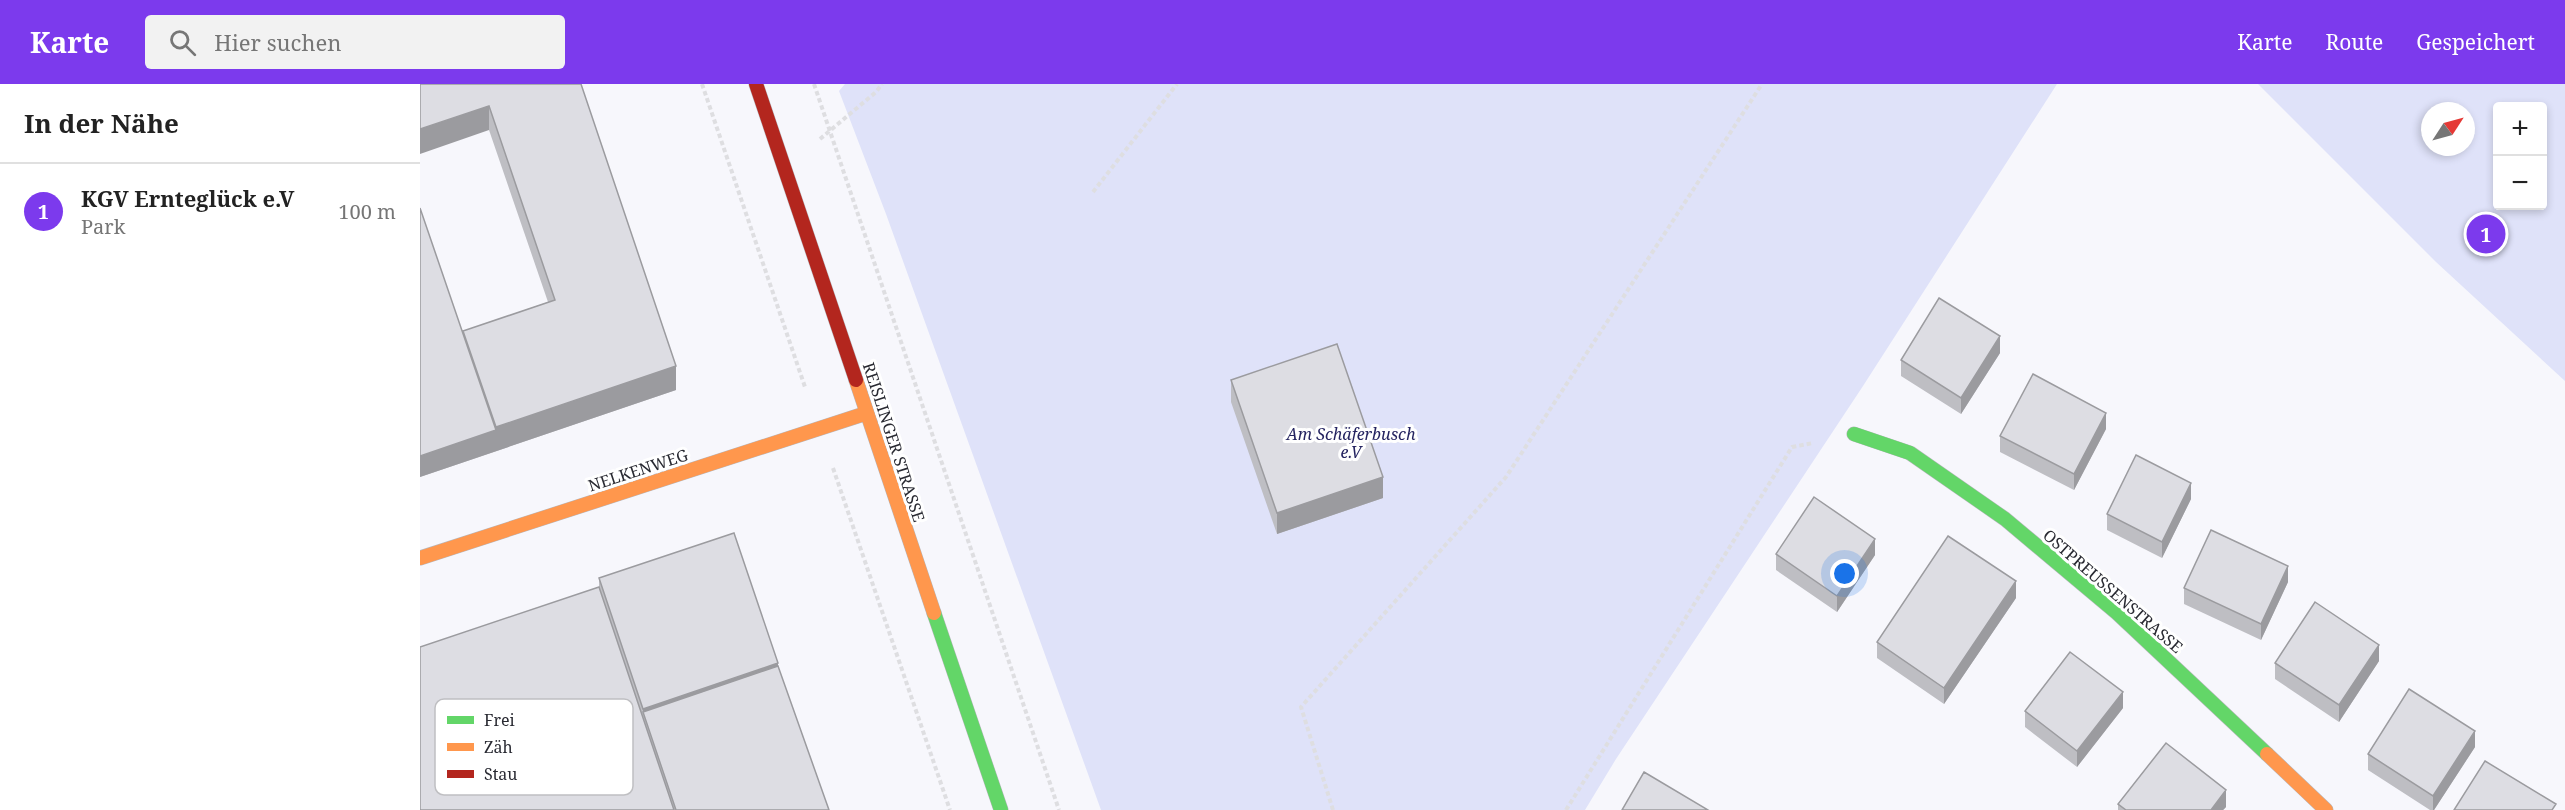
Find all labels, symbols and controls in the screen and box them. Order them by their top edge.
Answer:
search box [145,15,565,69]
text: Karte [30,23,109,61]
icon: search [166,26,199,59]
text: Hier suchen [214,27,341,57]
text: Karte [2237,28,2292,56]
text: Route [2325,28,2383,56]
text: Gespeichert [2416,28,2535,56]
north arrow [2421,102,2475,156]
map controls [2493,102,2547,210]
button: + [2493,102,2547,156]
text: In der Nähe [24,105,179,141]
button: − [2493,156,2547,210]
text: KGV Ernteglück e.V [81,183,294,213]
text: 1 [38,198,49,225]
text: 100 m [338,198,396,225]
pin: 1 [2466,212,2506,256]
text: Park [81,213,125,240]
street label: REISLINGER STRASSE [858,359,930,525]
park label: Am Schäferbusch e.V [1286,423,1416,463]
street label: NELKENWEG [585,443,691,496]
street label: OSTPREUSSENSTRASSE [2038,524,2188,658]
your location [1830,559,1859,588]
legend [435,699,633,795]
text: Frei [484,709,515,731]
text: Zäh [484,736,513,758]
text: Stau [484,763,518,785]

